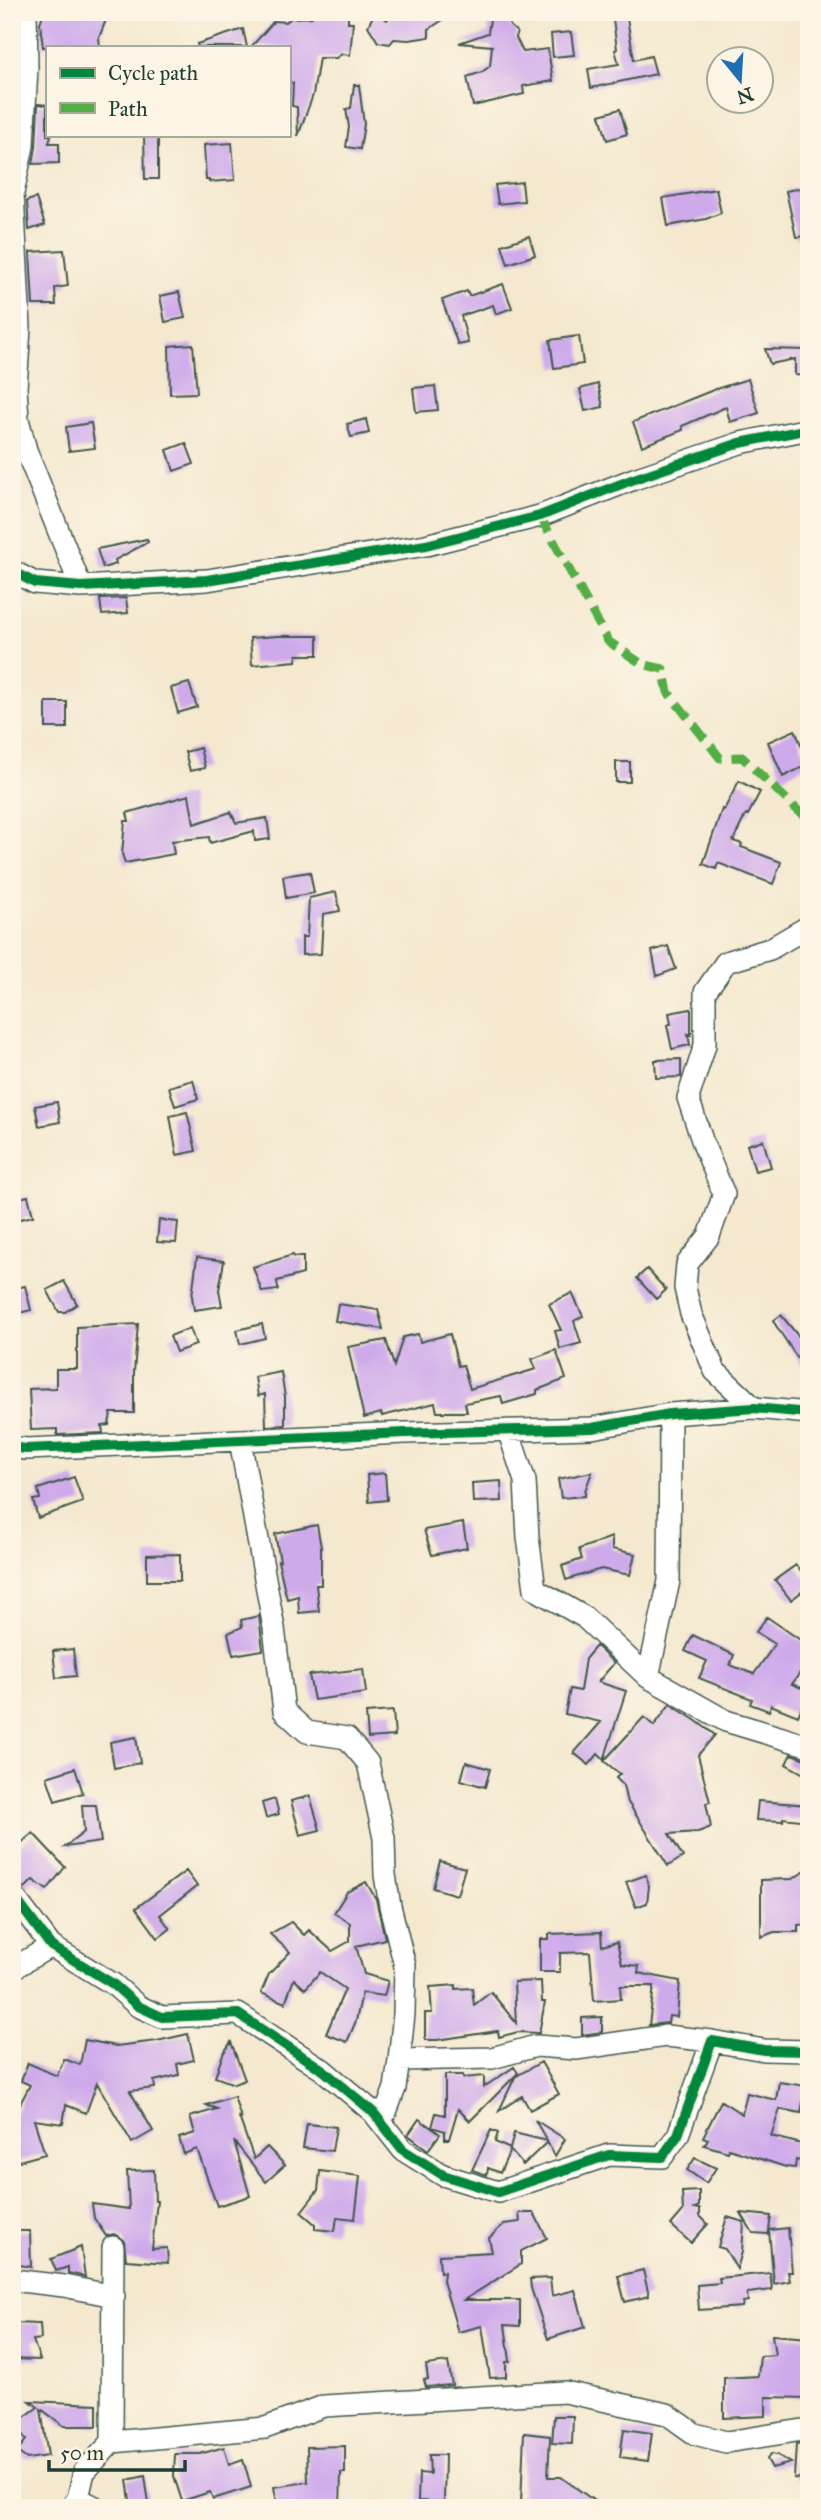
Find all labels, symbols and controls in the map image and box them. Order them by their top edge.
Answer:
legend [46,46,290,136]
north arrow [706,46,776,116]
text: Cycle path [108,60,199,86]
text: N [734,82,756,109]
text: Path [108,96,148,122]
scale bar [49,2429,186,2473]
text: 50 m [60,2440,105,2466]

